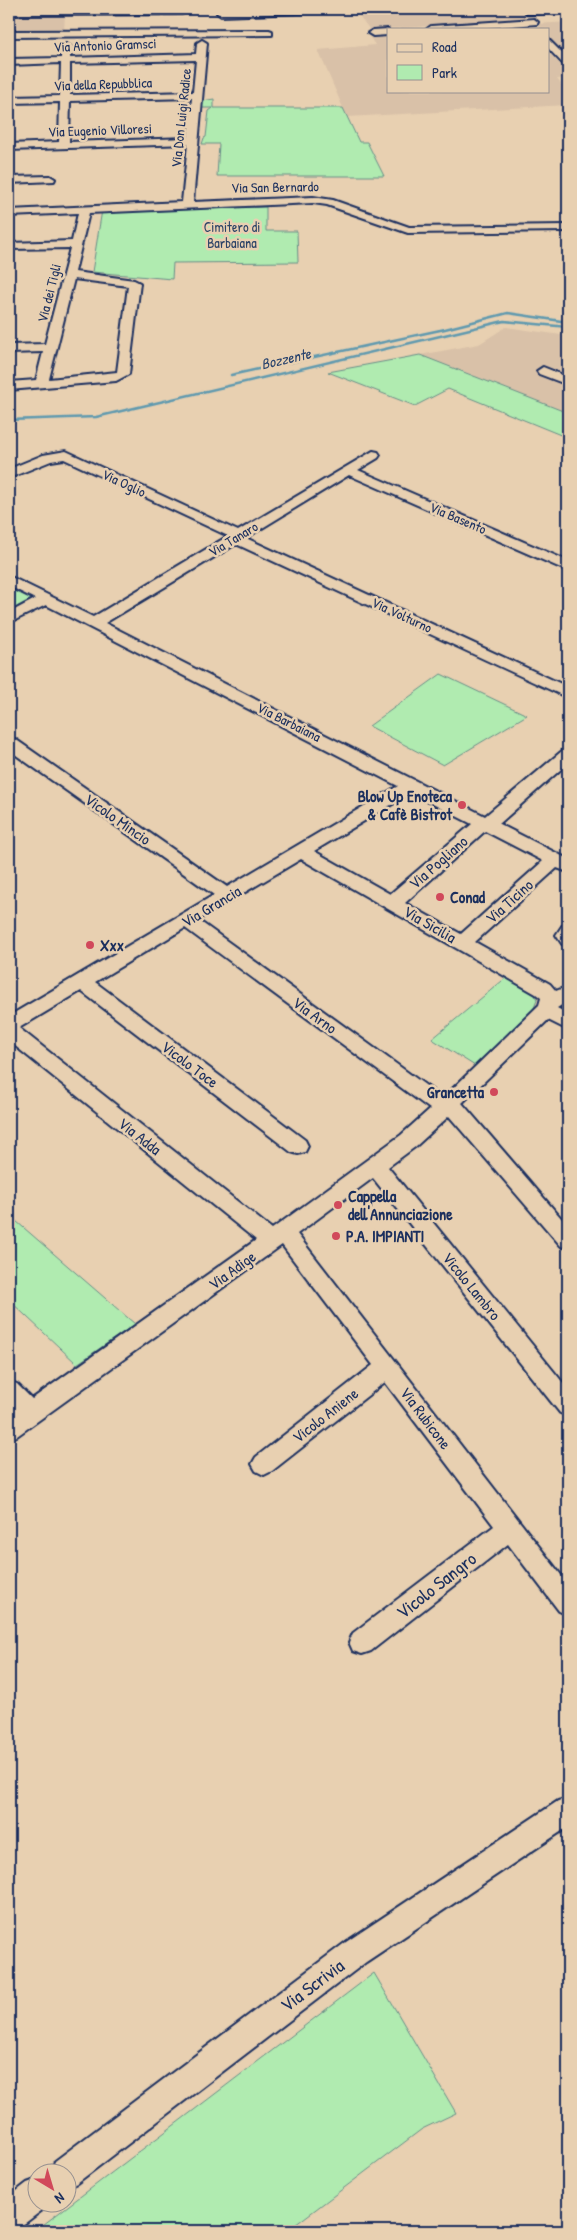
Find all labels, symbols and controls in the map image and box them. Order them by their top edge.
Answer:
legend [387,28,550,92]
street label: Via Antonio Gramsci [53,33,157,56]
text: Road [432,36,457,57]
text: Park [432,62,457,83]
street label: Via Don Luigi Radice [166,67,196,169]
street label: Via della Repubblica [54,72,153,96]
street label: Via Eugenio Villoresi [48,118,152,142]
street label: Via San Bernardo [231,176,319,197]
park label: Cimitero di Barbaiana [204,217,260,252]
street label: Via dei Tigli [32,262,66,324]
water label: Bozzente [259,342,314,374]
street label: Via Oglio [99,464,149,502]
street label: Via Basento [427,497,490,538]
street label: Via Tanaro [204,516,261,561]
street label: Via Volturno [369,592,436,637]
street label: Via Barbaiana [254,697,325,746]
place label: Blow Up Enoteca & Cafè Bistrot [358,785,453,825]
street label: Vicolo Mincio [80,788,156,850]
marker: Blow Up Enoteca & Cafè Bistrot [456,799,468,811]
street label: Via Pogliano [404,830,473,894]
street label: Via Ticino [480,873,538,928]
street label: Via Grancia [177,880,245,932]
place label: Conad [450,886,486,908]
marker: Conad [434,891,446,903]
street label: Via Sicilia [400,900,460,948]
place label: Xxx [100,934,124,956]
marker: Xxx [84,939,96,951]
street label: Via Arno [288,991,342,1039]
street label: Vicolo Toce [157,1035,224,1093]
place label: Grancetta [427,1081,485,1103]
marker: Grancetta [488,1086,500,1098]
street label: Via Adda [114,1112,166,1160]
place label: Cappella dell'Annunciazione [348,1185,453,1225]
marker: Cappella dell'Annunciazione [332,1199,344,1211]
place label: P.A. IMPIANTI [346,1225,424,1247]
marker: P.A. IMPIANTI [330,1230,342,1242]
street label: Via Adige [204,1245,261,1295]
street label: Vicolo Lambro [438,1247,507,1325]
street label: Vicolo Aniene [287,1382,363,1448]
street label: Via Rubicone [395,1382,457,1454]
street label: Vicolo Sangro [390,1545,482,1625]
street label: Via Scrivia [275,1952,350,2018]
north arrow [28,2162,78,2212]
text: N [51,2189,69,2209]

